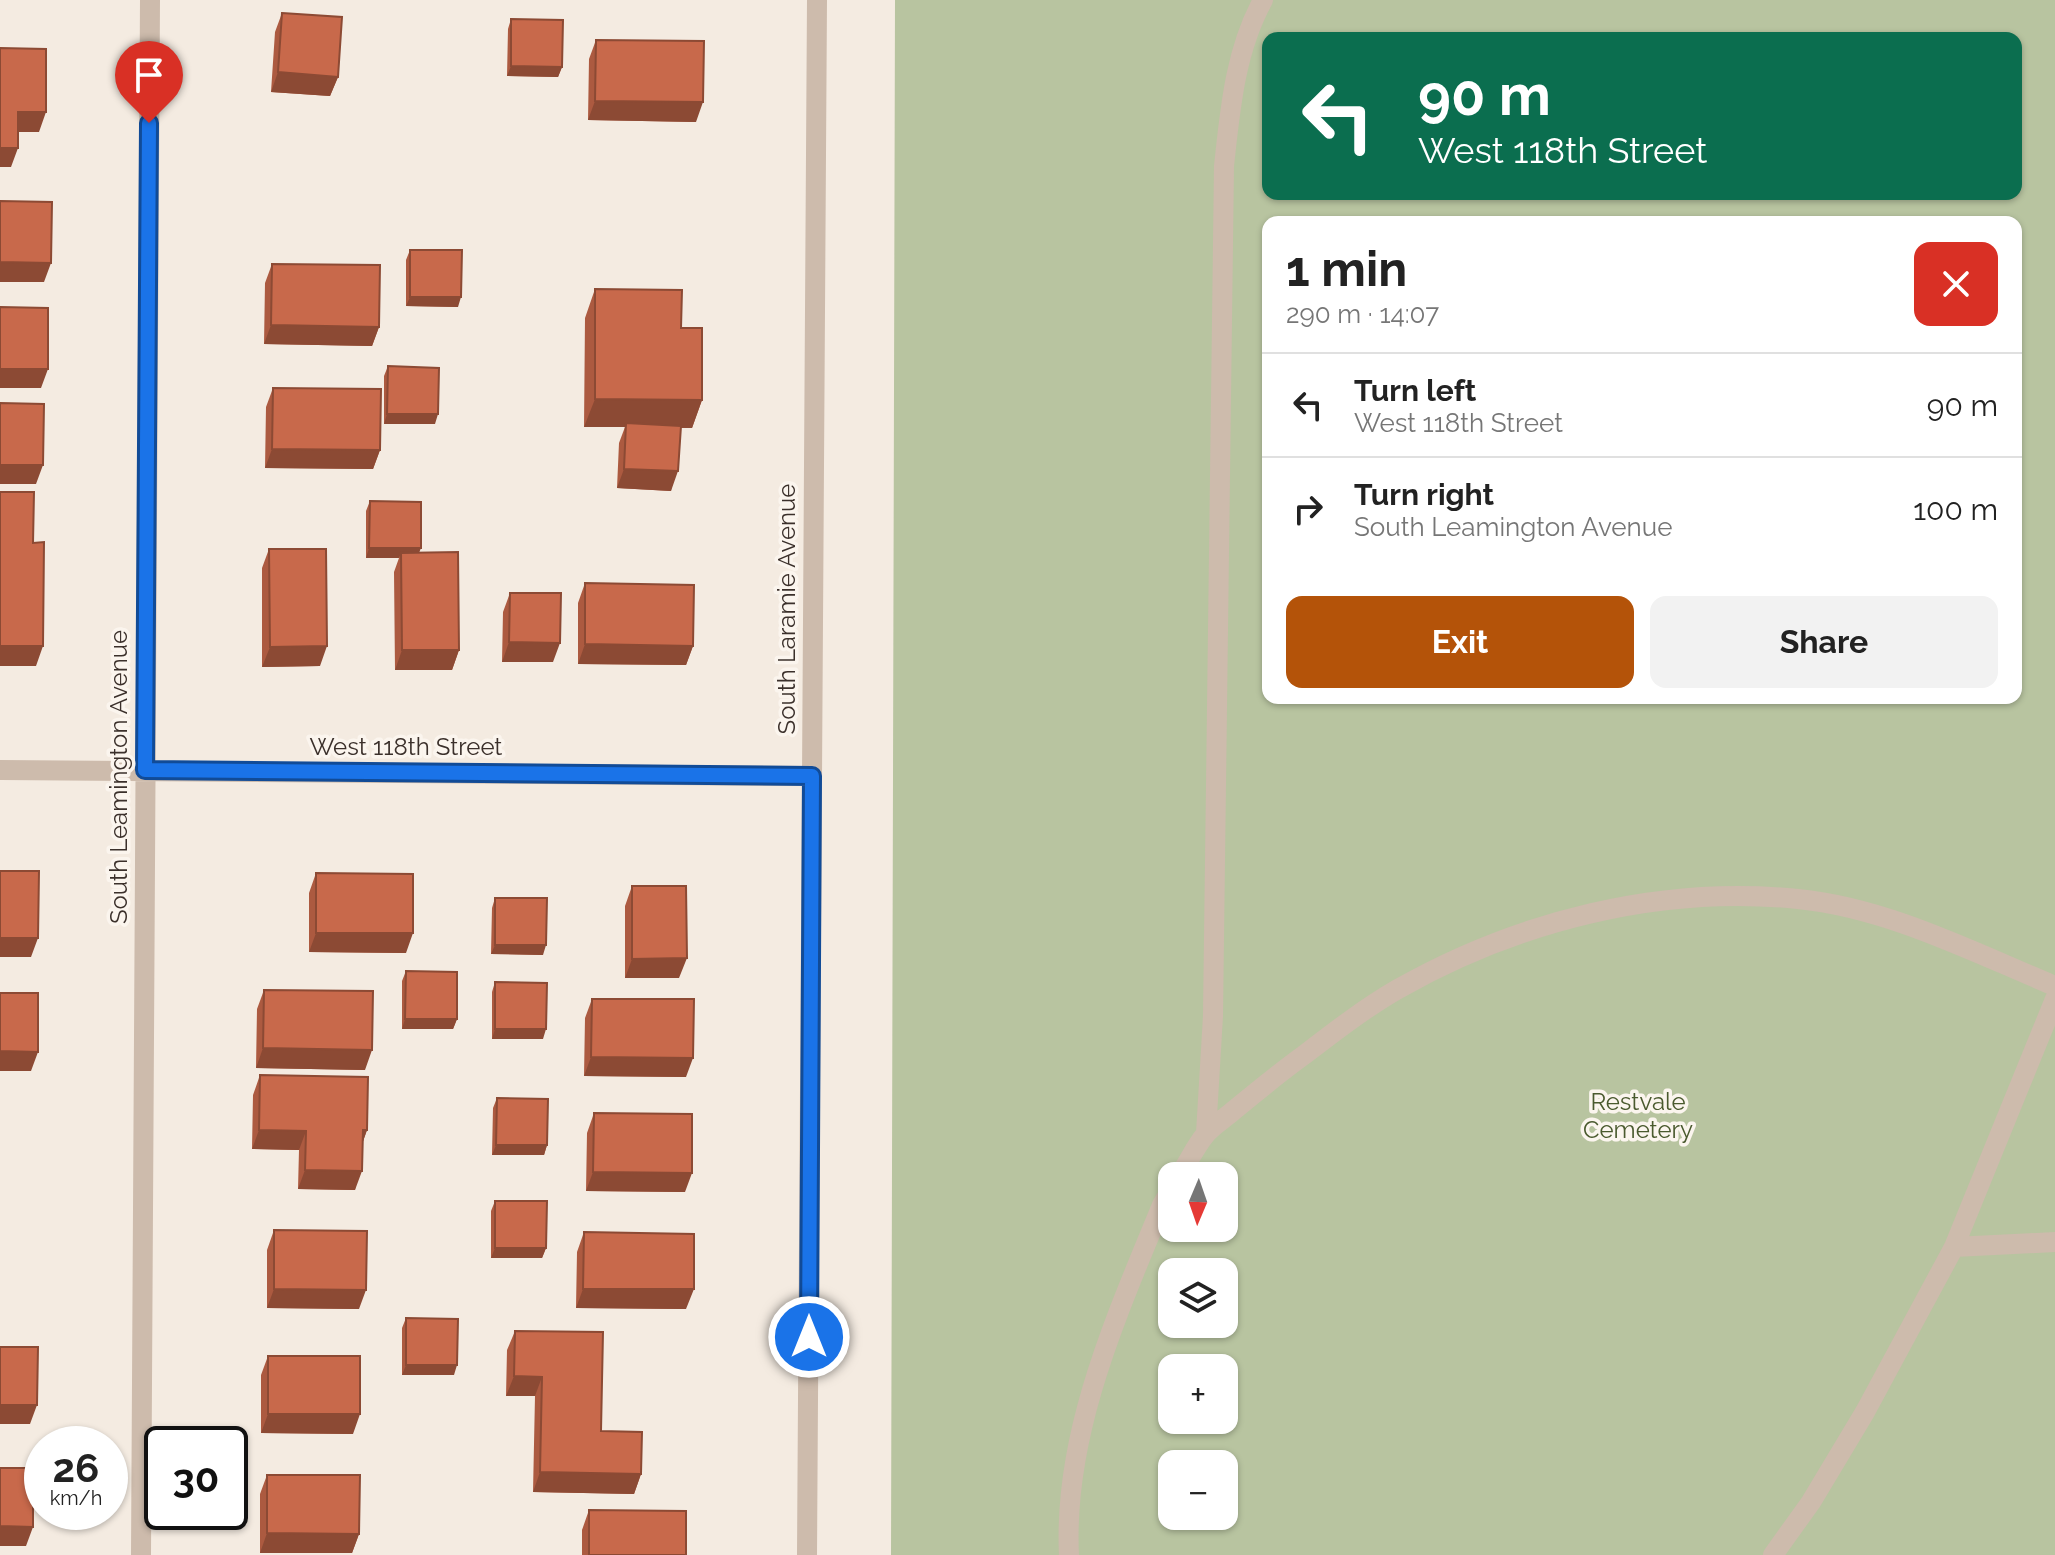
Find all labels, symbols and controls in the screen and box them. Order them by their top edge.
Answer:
pin [115,41,183,123]
icon: arrive [127,53,171,97]
text: 90 m [1418,62,1551,128]
icon: left [1286,64,1390,168]
text: West 118th Street [1418,129,1707,171]
text: 1 min [1286,241,1407,297]
button: close [1914,242,1998,326]
text: 290 m · 14:07 [1286,299,1439,329]
text: Turn left [1354,373,1476,408]
icon: left [1286,383,1330,427]
text: 90 m [1927,388,1998,423]
text: West 118th Street [1354,408,1563,438]
text: Turn right [1354,477,1494,512]
street label: South Laramie Avenue [772,484,801,734]
icon: right [1286,487,1330,531]
text: 100 m [1913,492,1998,527]
text: South Leamington Avenue [1354,512,1672,542]
button: Exit [1286,596,1634,688]
button: Share [1650,596,1998,688]
street label: South Leamington Avenue [104,630,133,924]
street label: West 118th Street [310,732,502,761]
park label: Restvale Cemetery [1583,1087,1693,1144]
north arrow [1158,1162,1238,1242]
map controls [1158,1162,1238,1530]
button: layers [1158,1258,1238,1338]
position arrow [767,1295,851,1379]
button: + [1158,1354,1238,1434]
speed limit sign: 30 [144,1426,248,1530]
text: 26 [53,1444,99,1491]
button: − [1158,1450,1238,1530]
text: km/h [50,1486,102,1510]

